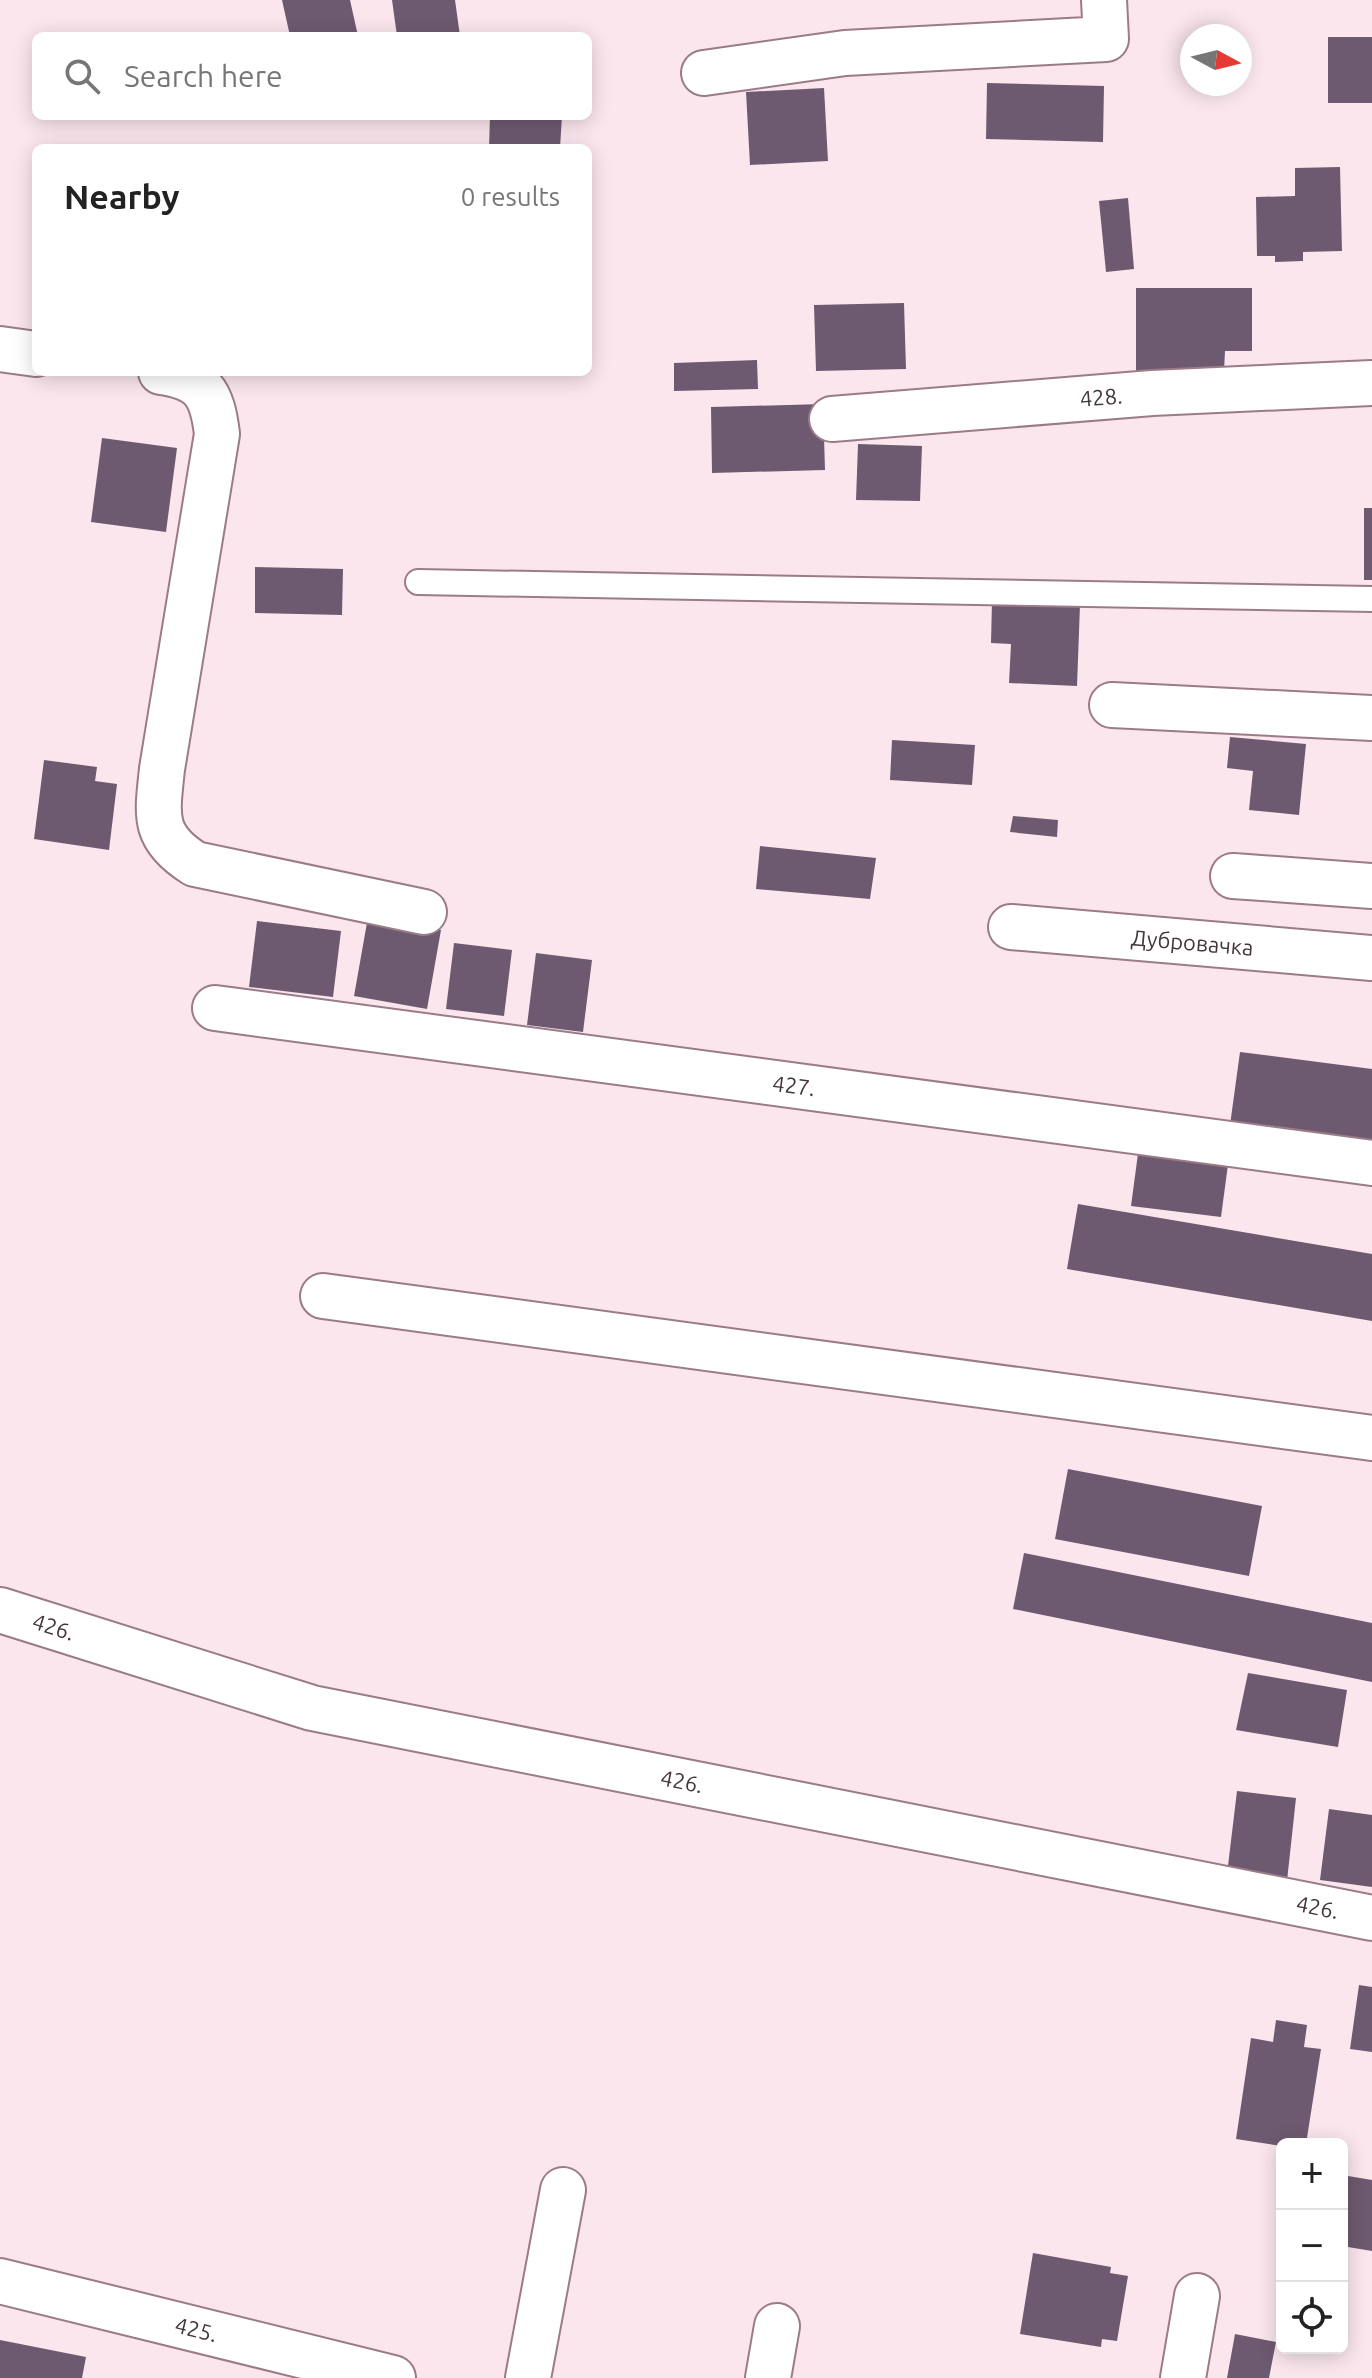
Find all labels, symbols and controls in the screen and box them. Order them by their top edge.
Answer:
north arrow [1180,24,1252,96]
search box [32,32,592,120]
icon: search [60,54,104,98]
text: Search here [124,59,283,93]
text: Nearby [64,177,179,215]
text: 0 results [461,182,560,211]
street label: 428. [1079,382,1123,411]
street label: Дубровачка [1130,924,1255,960]
street label: 427. [771,1070,817,1100]
street label: 426. [29,1608,78,1645]
street label: 426. [659,1764,705,1797]
street label: 426. [1294,1890,1341,1923]
map controls [1276,2138,1348,2354]
button: + [1276,2138,1348,2210]
button: − [1276,2210,1348,2282]
button: locate [1276,2282,1348,2354]
street label: 425. [173,2312,220,2346]

